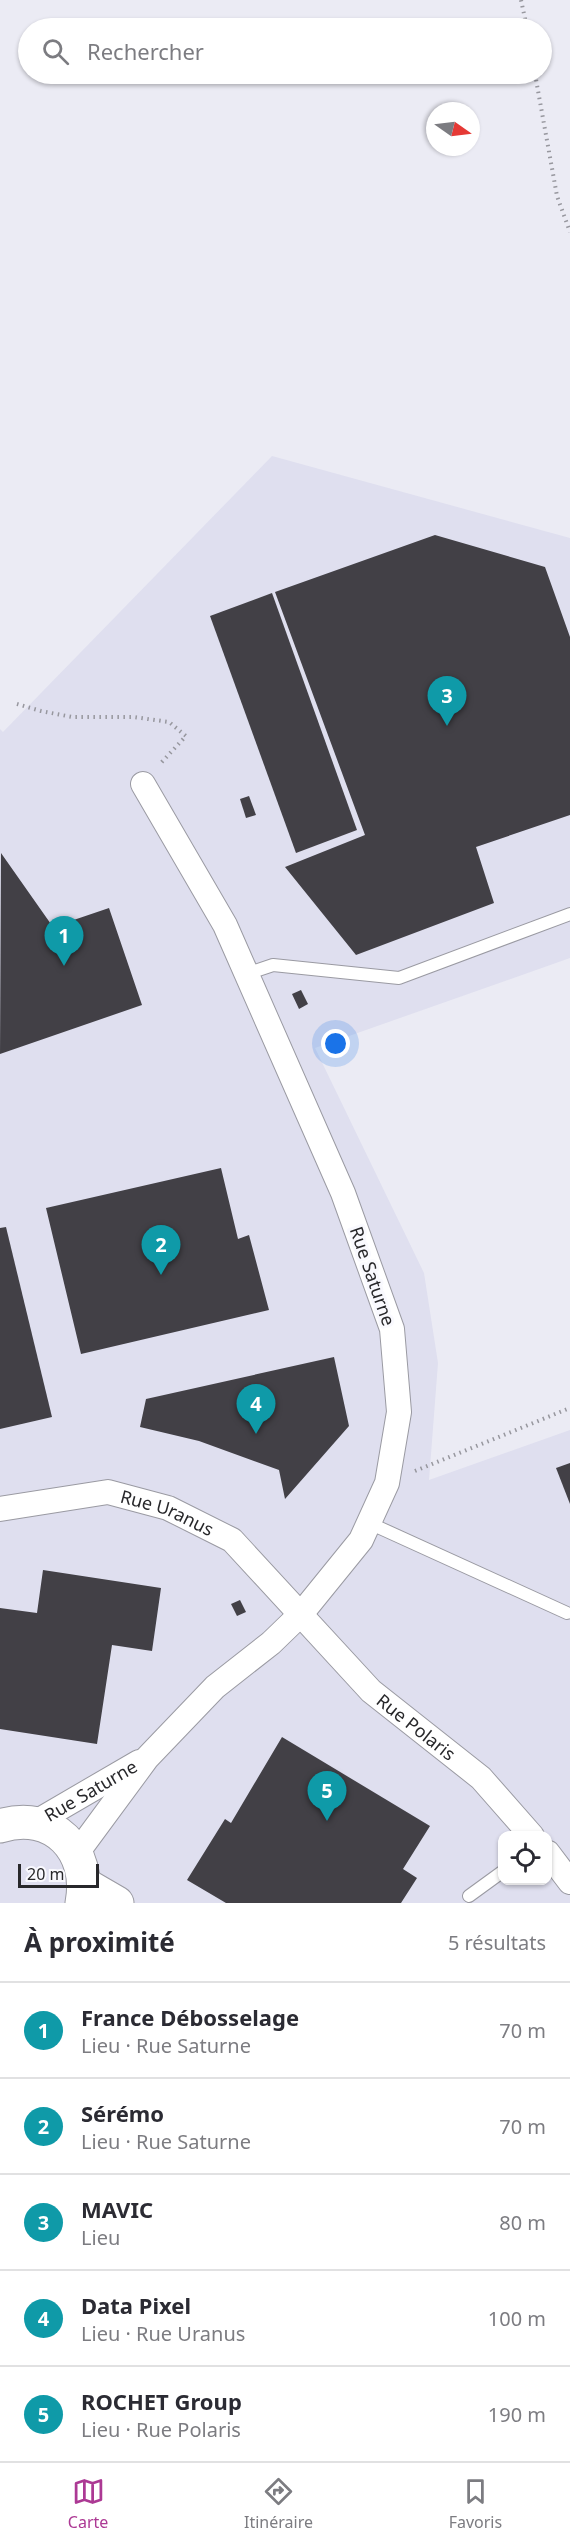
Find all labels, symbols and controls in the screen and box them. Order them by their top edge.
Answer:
search box [18,18,552,84]
icon: search [39,35,72,68]
text: Rechercher [87,36,204,66]
north arrow [426,102,480,156]
pin: 3 [428,676,466,726]
pin: 1 [44,916,84,966]
your location [321,1029,350,1058]
street label: Rue Saturne [345,1223,401,1329]
pin: 2 [142,1226,180,1275]
pin: 4 [236,1384,276,1434]
street label: Rue Uranus [118,1484,218,1541]
street label: Rue Polaris [372,1688,461,1766]
street label: Rue Saturne [40,1754,141,1827]
pin: 5 [308,1772,346,1821]
map controls [498,1831,552,1885]
button: locate [498,1831,552,1885]
scale bar [18,1861,99,1888]
text: 20 m [27,1863,64,1885]
text: À proximité [24,1924,175,1960]
text: 5 résultats [448,1929,546,1956]
text: France Débosselage [81,2002,299,2032]
text: 1 [38,2017,49,2044]
text: 70 m [499,2017,546,2044]
text: Lieu · Rue Saturne [81,2032,251,2059]
text: Sérémo [81,2098,164,2128]
text: 2 [38,2113,49,2140]
text: 70 m [499,2113,546,2140]
text: Lieu · Rue Saturne [81,2128,251,2155]
text: MAVIC [81,2194,153,2224]
text: 3 [38,2209,49,2236]
text: 80 m [499,2209,546,2236]
text: Lieu [81,2224,120,2251]
text: Data Pixel [81,2290,191,2320]
text: 4 [38,2305,49,2332]
text: 100 m [488,2305,546,2332]
text: Lieu · Rue Uranus [81,2320,245,2347]
text: ROCHET Group [81,2386,242,2416]
text: 5 [38,2401,49,2428]
text: 190 m [488,2401,546,2428]
text: Lieu · Rue Polaris [81,2416,241,2443]
tab: Carte [68,2475,108,2533]
tab: Itinéraire [244,2475,313,2533]
tab: Favoris [449,2475,502,2533]

